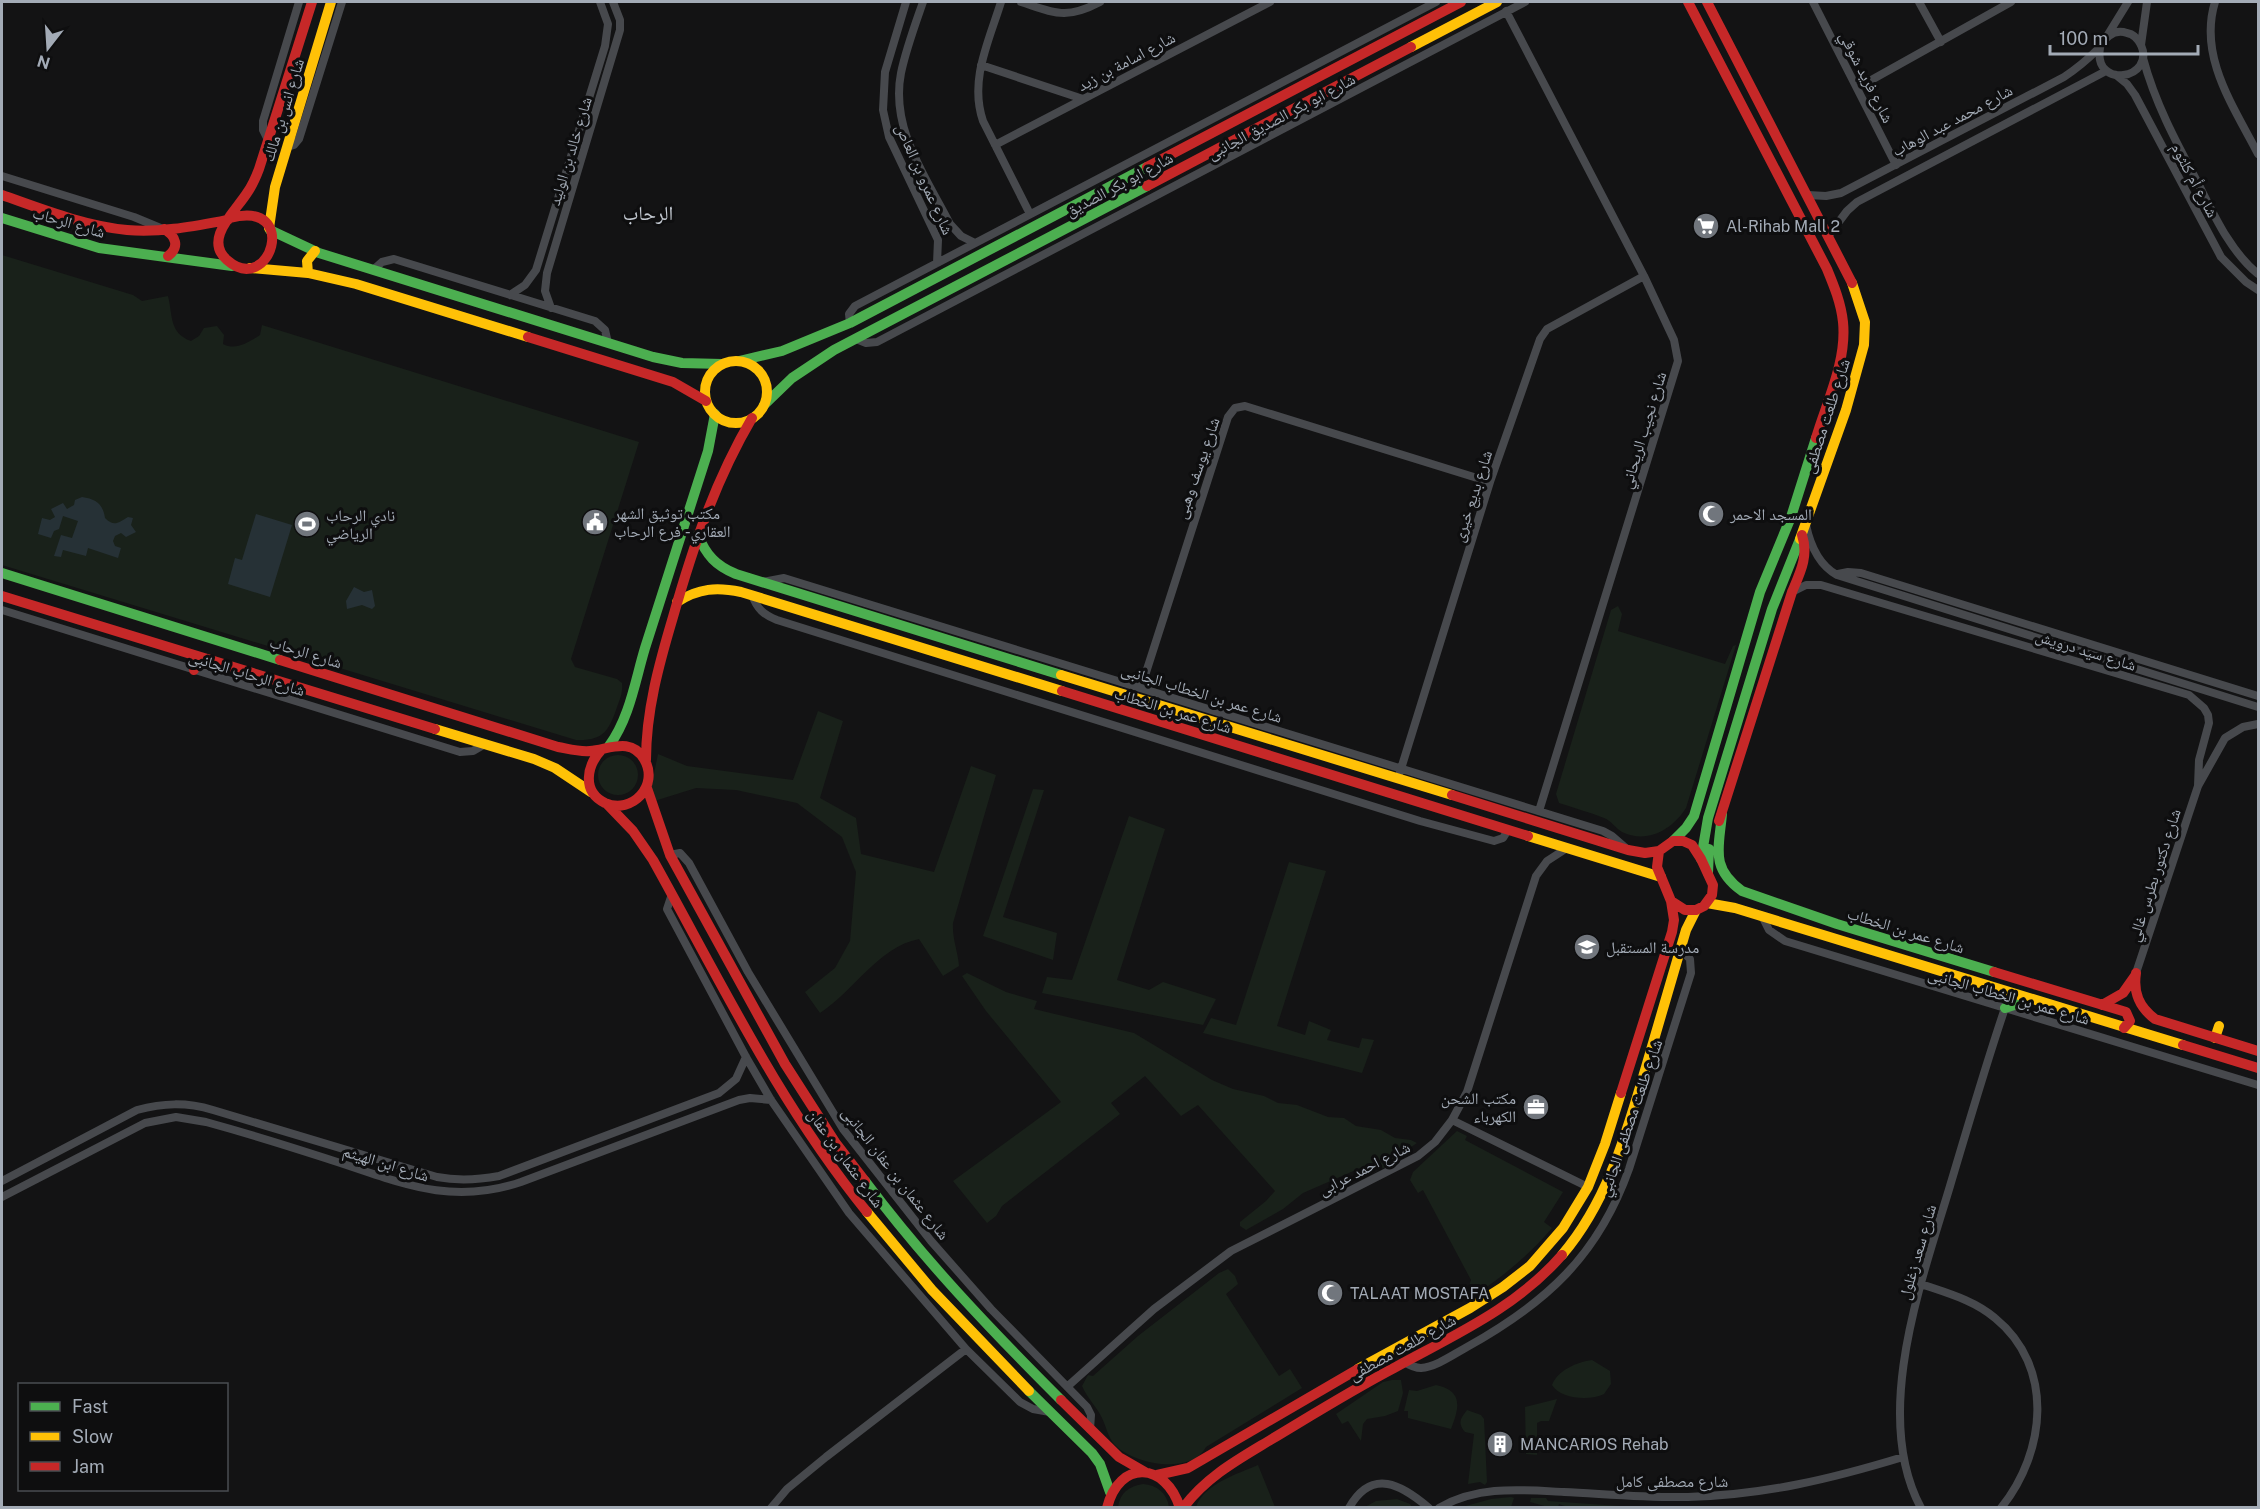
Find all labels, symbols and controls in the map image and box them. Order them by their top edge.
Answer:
north arrow [18,18,78,78]
scale bar [2050,18,2198,56]
street label: شارع اسامة بن زيد [1074,28,1179,96]
street label: شارع فريد شوقي [1833,28,1898,128]
text: 100 m [2059,28,2108,49]
text: N [35,51,53,73]
street label: شارع انس بن مالك [259,56,309,164]
street label: شارع ابو بكر الصديق الجانبى [1204,69,1359,164]
street label: شارع محمد عبد الوهاب [1889,81,2016,161]
street label: شارع خالد بن الوليد [545,95,597,208]
street label: شارع عمرو بن العاص [891,121,958,238]
street label: شارع أم كلثوم [2166,140,2222,221]
street label: شارع ابو بكر الصديق [1062,148,1177,222]
district label: الرحاب [623,201,673,225]
street label: شارع الرحاب [30,203,107,243]
supermarket icon: Al-Rihab Mall 2 [1691,211,1721,241]
place label: Al-Rihab Mall 2 [1726,217,1840,236]
street label: شارع طلعت مصطفى [1799,356,1855,476]
street label: شارع نجيب الريحاني [1617,369,1673,492]
street label: شارع يوسف وهبى [1171,415,1225,522]
street label: شارع بديع خيرى [1449,448,1497,545]
mosque icon: المسجد الاحمر [1696,499,1726,529]
place label: مكتب توثيق الشهر العقاري - فرع الرحاب [613,504,731,544]
place label: المسجد الاحمر [1729,505,1812,524]
place label: نادي الرحاب الرياضي [326,506,395,546]
public building icon: مكتب توثيق الشهر العقاري - فرع الرحاب [580,507,610,537]
sports icon: نادي الرحاب الرياضي [292,509,322,539]
street label: شارع سيد درويش [2033,626,2138,676]
street label: شارع الرحاب [267,632,344,673]
street label: شارع الرحاب الجانبى [186,647,307,701]
street label: شارع عمر بن الخطاب الجانبى [1119,659,1285,727]
street label: شارع عمر بن الخطاب [1112,683,1234,737]
street label: شارع دكتور بطرس غالي [2124,806,2188,945]
street label: شارع عمر بن الخطاب [1845,904,1967,958]
school or university icon: مدرسة المستقبل [1572,932,1602,962]
place label: مدرسة المستقبل [1606,938,1699,958]
street label: شارع عمر بن الخطاب الجانبى [1926,964,2092,1030]
street label: شارع طلعت مصطفى الجانبي [1595,1037,1669,1200]
place label: مكتب الشحن الكهرباء [1441,1089,1516,1126]
office icon: مكتب الشحن الكهرباء [1521,1092,1551,1122]
street label: شارع عثمان بن عفان الجانبى [837,1103,953,1244]
street label: شارع عثمان بن عفان [803,1105,888,1212]
street label: شارع احمد عرابى [1315,1137,1414,1201]
street label: شارع ابن الهيثم [340,1141,431,1187]
street label: شارع سعد زغلول [1895,1202,1941,1302]
mosque icon: TALAAT MOSTAFA [1315,1278,1345,1308]
place label: TALAAT MOSTAFA [1350,1284,1489,1303]
street label: شارع طلعت مصطفى [1345,1310,1460,1386]
legend [18,1383,228,1491]
text: Fast [72,1396,108,1417]
text: Slow [72,1426,113,1447]
building icon: MANCARIOS Rehab [1485,1429,1515,1459]
place label: MANCARIOS Rehab [1520,1435,1669,1454]
text: Jam [72,1456,105,1477]
street label: شارع مصطفى كامل [1616,1472,1728,1492]

